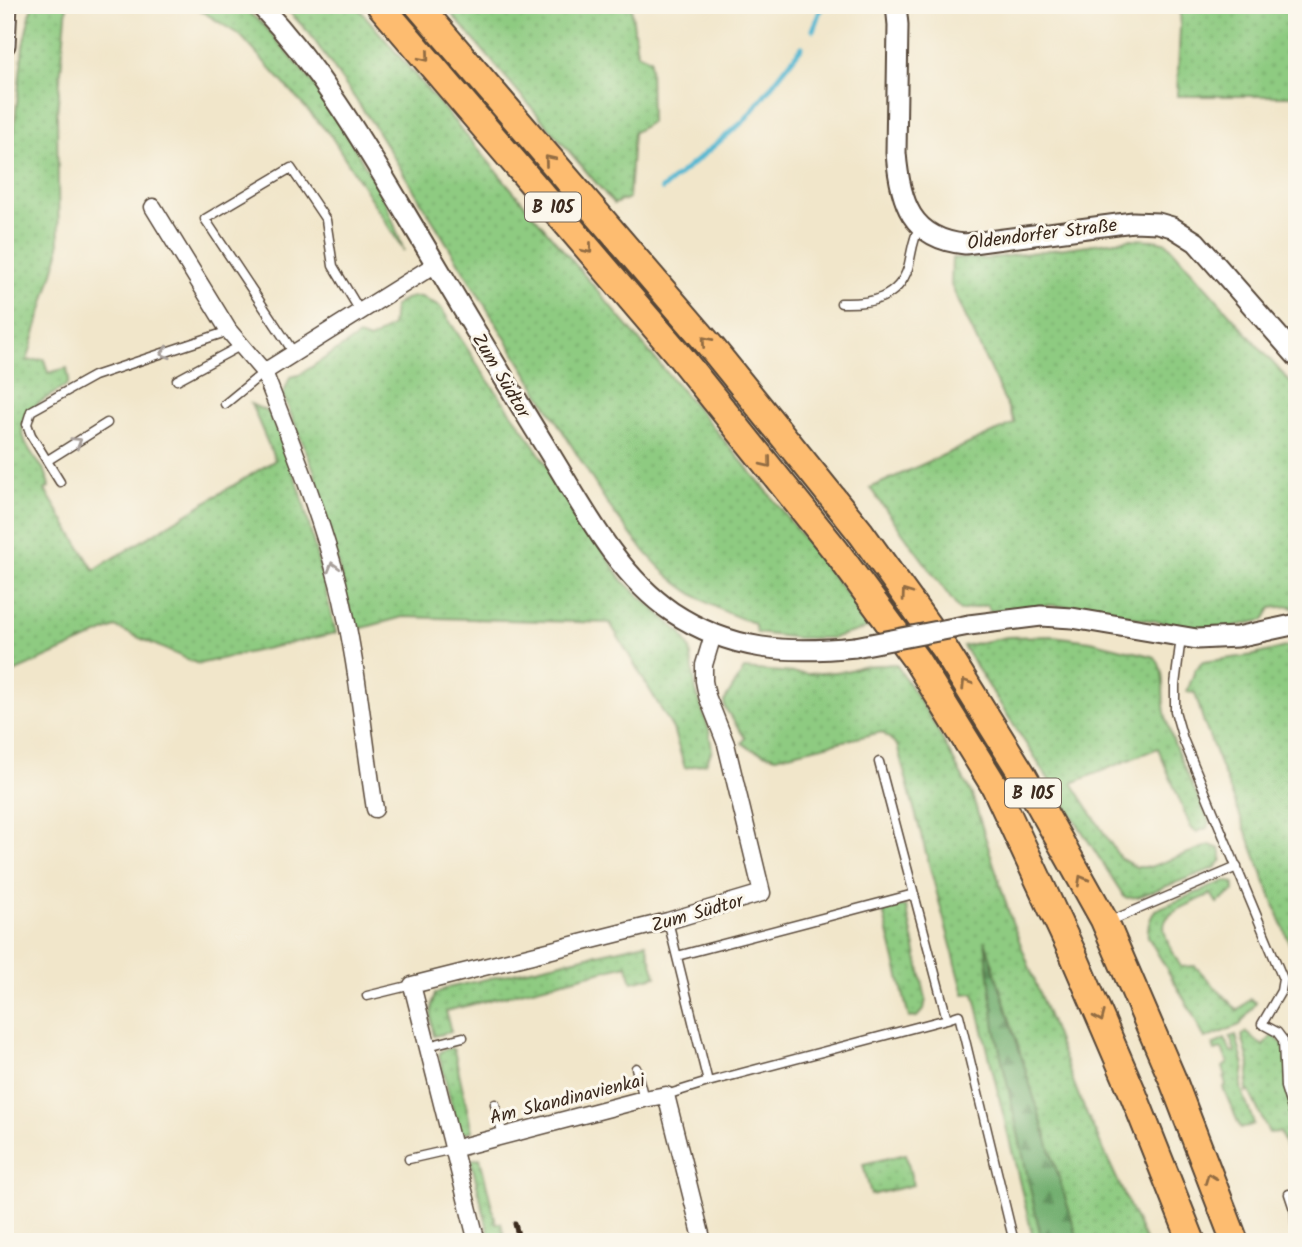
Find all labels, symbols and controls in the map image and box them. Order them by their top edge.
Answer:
one-way arrow [417,49,429,62]
one-way arrow [545,156,557,169]
road number: B 105 [525,192,581,222]
street label: Oldendorfer Straße [966,211,1119,259]
one-way arrow [580,241,592,254]
street label: Zum Südtor [463,328,538,426]
one-way arrow [702,336,714,349]
one-way arrow [159,345,171,360]
one-way arrow [70,437,83,450]
one-way arrow [759,454,771,467]
one-way arrow [327,561,342,573]
one-way arrow [901,589,914,602]
one-way arrow [962,679,975,692]
road number: B 105 [1005,778,1061,808]
one-way arrow [1077,875,1090,887]
street label: Zum Südtor [648,886,749,941]
one-way arrow [1092,1009,1106,1022]
street label: Am Skandinavienkai [487,1066,650,1134]
one-way arrow [1205,1173,1219,1185]

